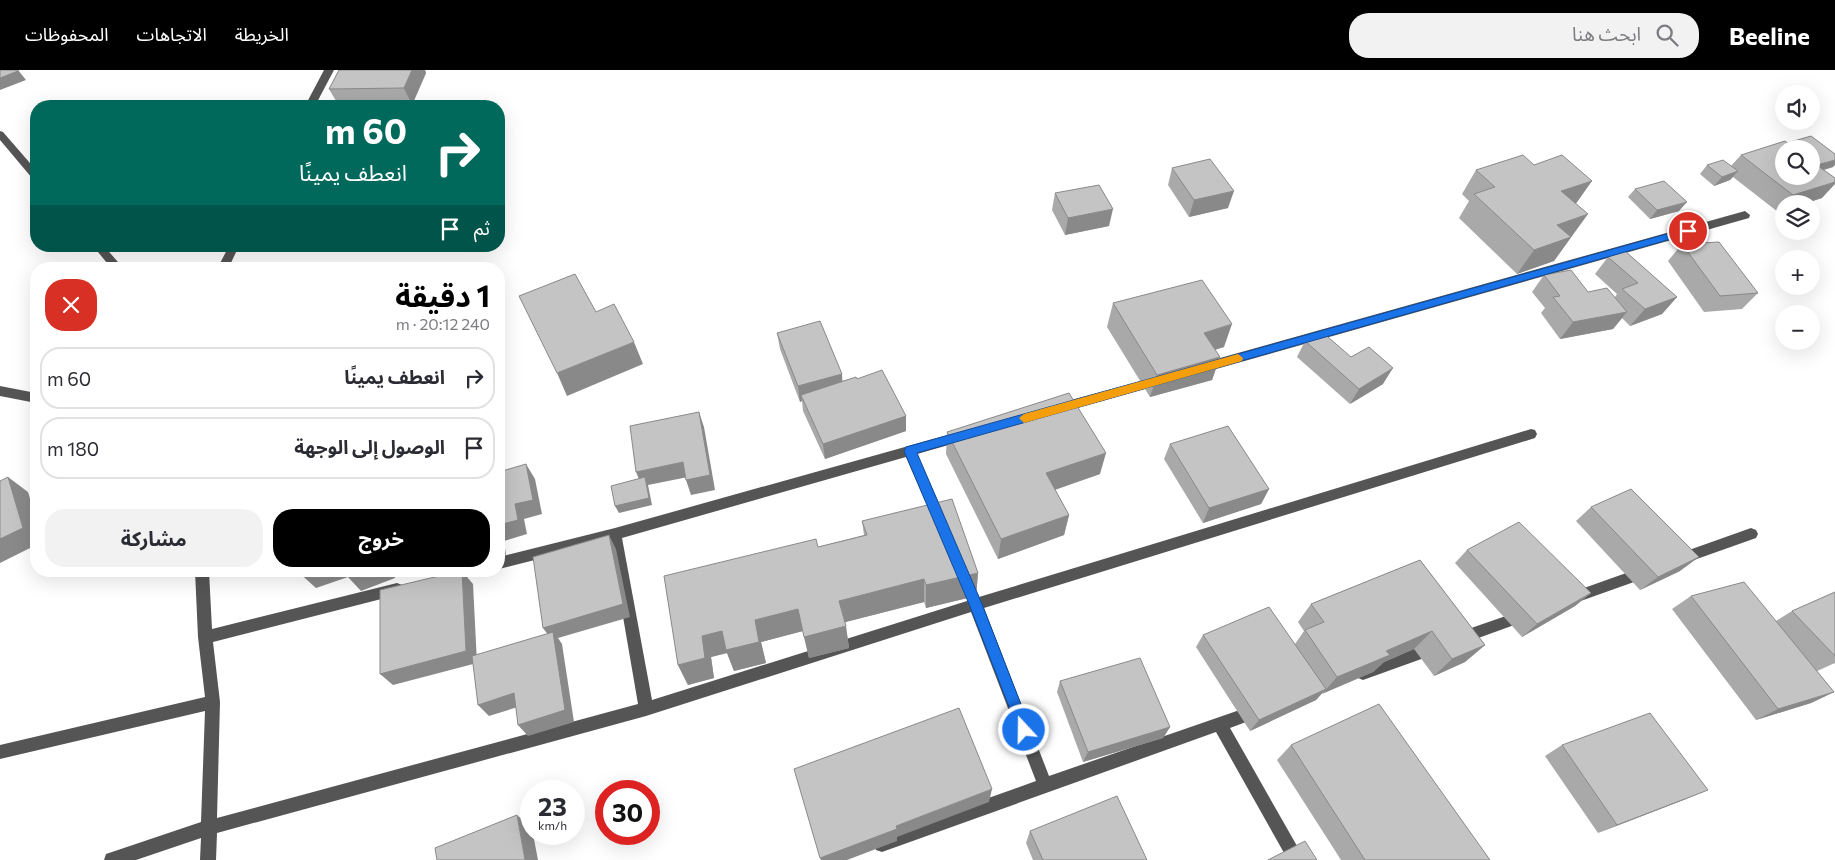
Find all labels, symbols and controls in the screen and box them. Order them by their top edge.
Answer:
search box [1349,13,1699,58]
icon: search [1653,21,1681,49]
text: Beeline [1729,21,1810,50]
text: ابحث هنا [1572,22,1641,45]
text: المحفوظات [25,23,109,45]
text: الاتجاهات [137,23,207,45]
text: الخريطة [235,23,289,45]
map controls [1775,85,1820,350]
button: sound [1775,85,1820,130]
text: 60 m [325,108,407,151]
icon: right [425,120,490,185]
button: search [1775,140,1820,185]
text: انعطف يمينًا [299,159,407,186]
button: layers [1775,195,1820,240]
pin [1667,210,1709,252]
icon: arrive [436,215,464,243]
text: ثم [474,216,490,239]
icon: arrive [1674,217,1702,245]
button: + [1775,250,1820,295]
text: 1 دقيقة [395,276,490,313]
button: close [45,279,97,331]
button: − [1775,305,1820,350]
text: 240 m · 20:12 [396,314,490,333]
icon: right [460,364,488,392]
text: انعطف يمينًا [344,365,445,388]
text: 60 m [47,367,91,390]
icon: arrive [460,434,488,462]
text: الوصول إلى الوجهة [294,435,445,458]
text: 180 m [47,437,99,460]
button: مشاركة [45,509,263,567]
button: خروج [273,509,490,567]
position arrow [997,703,1049,755]
speed limit sign: 30 [595,780,660,845]
text: 23 [538,791,567,821]
text: km/h [538,818,567,832]

